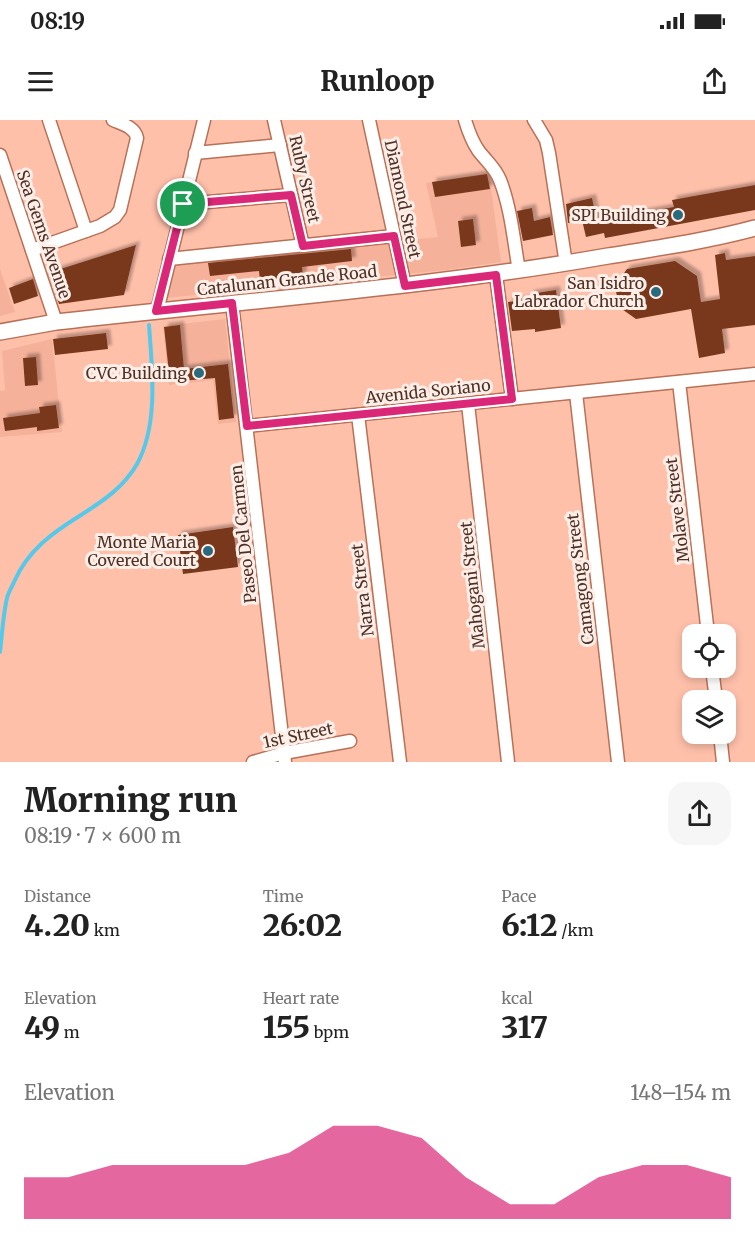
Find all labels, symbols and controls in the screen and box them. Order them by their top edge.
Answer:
text: 08:19 [30,7,85,35]
text: Runloop [320,64,435,98]
icon: menu [24,65,57,98]
icon: share [698,65,731,98]
street label: Ruby Street [285,133,325,225]
street label: Diamond Street [381,138,425,261]
street label: Sea Gems Avenue [13,167,75,301]
pin [157,178,208,229]
icon: arrive [166,187,199,220]
place label: SPI Building [571,205,666,225]
marker: SPI Building [671,208,685,222]
street label: Catalunan Grande Road [196,261,378,299]
place label: San Isidro Labrador Church [514,273,644,311]
marker: San Isidro Labrador Church [649,285,663,299]
place label: CVC Building [86,363,187,383]
marker: CVC Building [192,366,206,380]
street label: Avenida Soriano [364,375,491,408]
street label: Molave Street [661,456,693,563]
street label: Paseo Del Carmen [226,463,260,604]
street label: Camagong Street [562,512,598,646]
street label: Mahogani Street [455,520,489,650]
place label: Monte Maria Covered Court [87,532,197,570]
street label: Narra Street [346,542,378,637]
marker: Monte Maria Covered Court [201,544,215,558]
map controls [682,624,736,744]
button: locate [682,624,736,678]
button: layers [682,690,736,744]
street label: 1st Street [261,718,335,752]
text: Morning run [24,780,237,821]
button: share [668,782,731,845]
text: 08:19 · 7 × 600 m [24,823,181,848]
text: Distance [24,886,91,906]
text: Time [263,886,303,906]
text: Pace [501,886,536,906]
text: 4.20 [24,906,90,944]
text: 26:02 [263,906,342,944]
text: 6:12 [501,906,558,944]
text: km [90,920,120,940]
text: /km [558,920,594,940]
text: Elevation [24,988,97,1008]
text: Heart rate [263,988,339,1008]
text: kcal [501,988,533,1008]
text: 49 [24,1008,60,1046]
text: 155 [263,1008,310,1046]
text: 317 [501,1008,548,1046]
text: m [60,1022,80,1042]
text: bpm [310,1022,349,1042]
text: Elevation [24,1080,115,1105]
text: 148–154 m [630,1080,731,1105]

